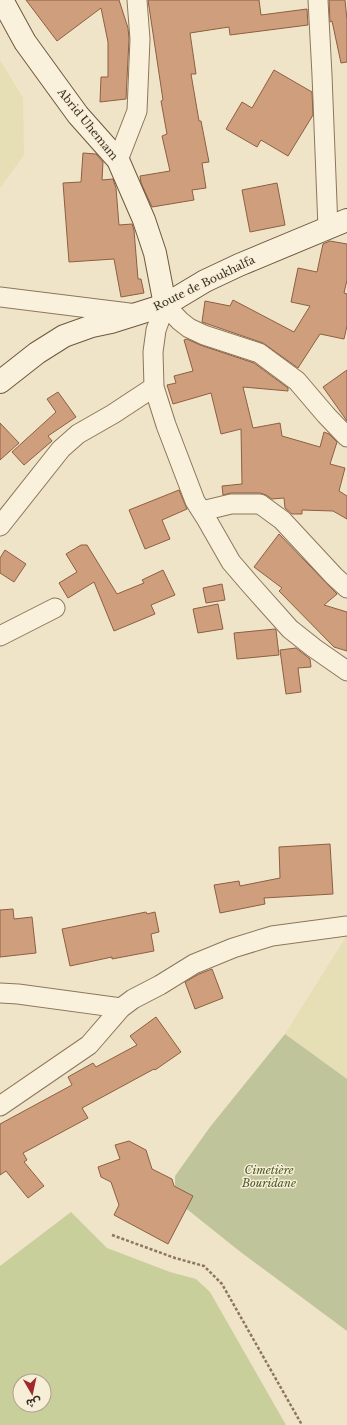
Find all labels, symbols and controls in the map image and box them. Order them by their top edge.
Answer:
street label: Abrid Uhemam [54,85,121,163]
street label: Route de Boukhalfa [151,252,258,314]
park label: Cimetière Bouridane [241,1163,296,1190]
north arrow [12,1373,52,1413]
text: ش [25,1395,42,1411]

